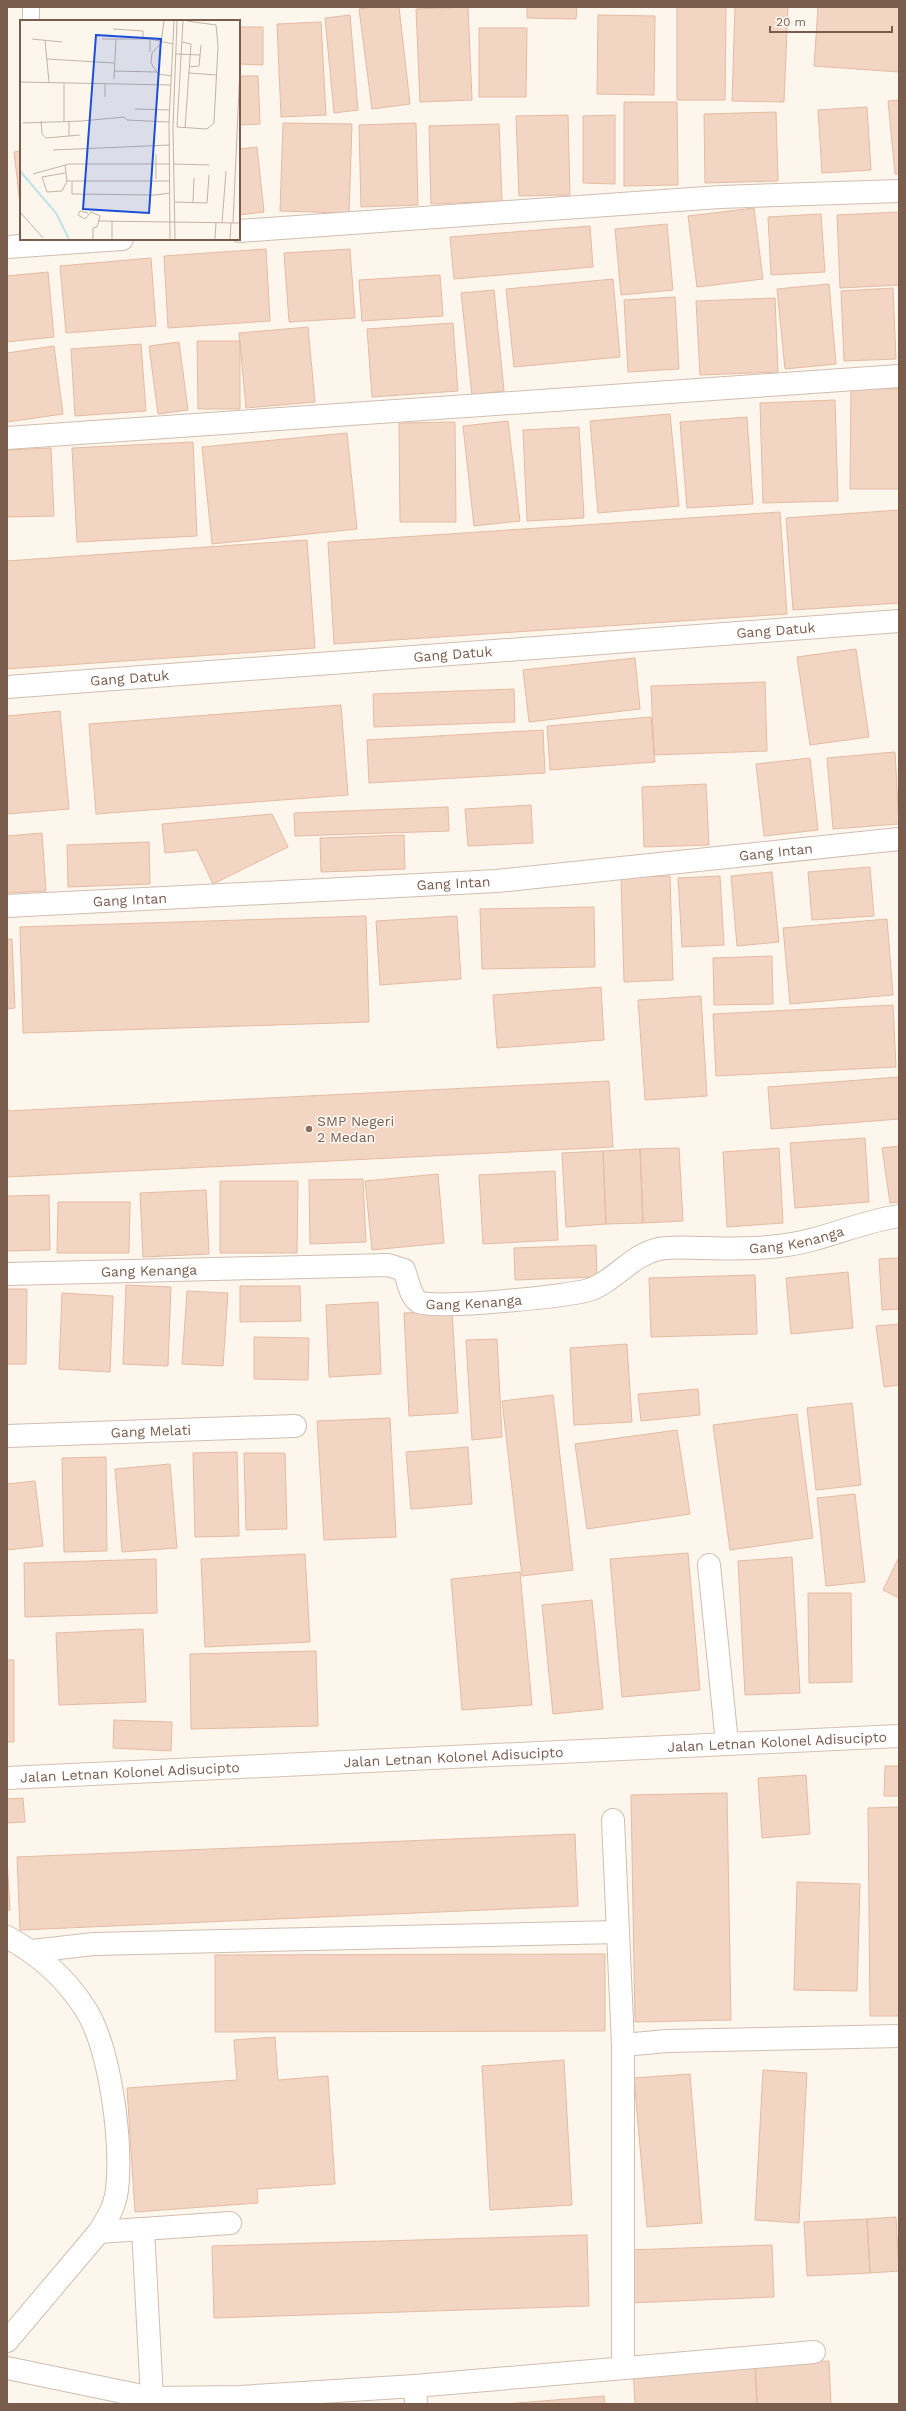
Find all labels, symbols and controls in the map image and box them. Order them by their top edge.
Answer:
scale bar [770,8,892,34]
text: 20 m [776,15,806,29]
inset map [20,20,240,240]
street label: Gang Datuk [736,619,816,641]
street label: Gang Datuk [413,643,493,665]
street label: Gang Datuk [90,667,170,689]
street label: Gang Intan [738,840,814,864]
street label: Gang Intan [416,873,491,893]
street label: Gang Intan [92,890,167,910]
place label: SMP Negeri 2 Medan [317,1113,394,1145]
marker: SMP Negeri 2 Medan [304,1124,314,1134]
street label: Gang Kenanga [749,1223,846,1256]
street label: Gang Kenanga [101,1262,197,1280]
street label: Gang Kenanga [425,1291,523,1312]
street label: Gang Melati [110,1422,191,1440]
street label: Jalan Letnan Kolonel Adisucipto [667,1729,887,1755]
street label: Jalan Letnan Kolonel Adisucipto [343,1744,564,1770]
street label: Jalan Letnan Kolonel Adisucipto [20,1759,240,1785]

